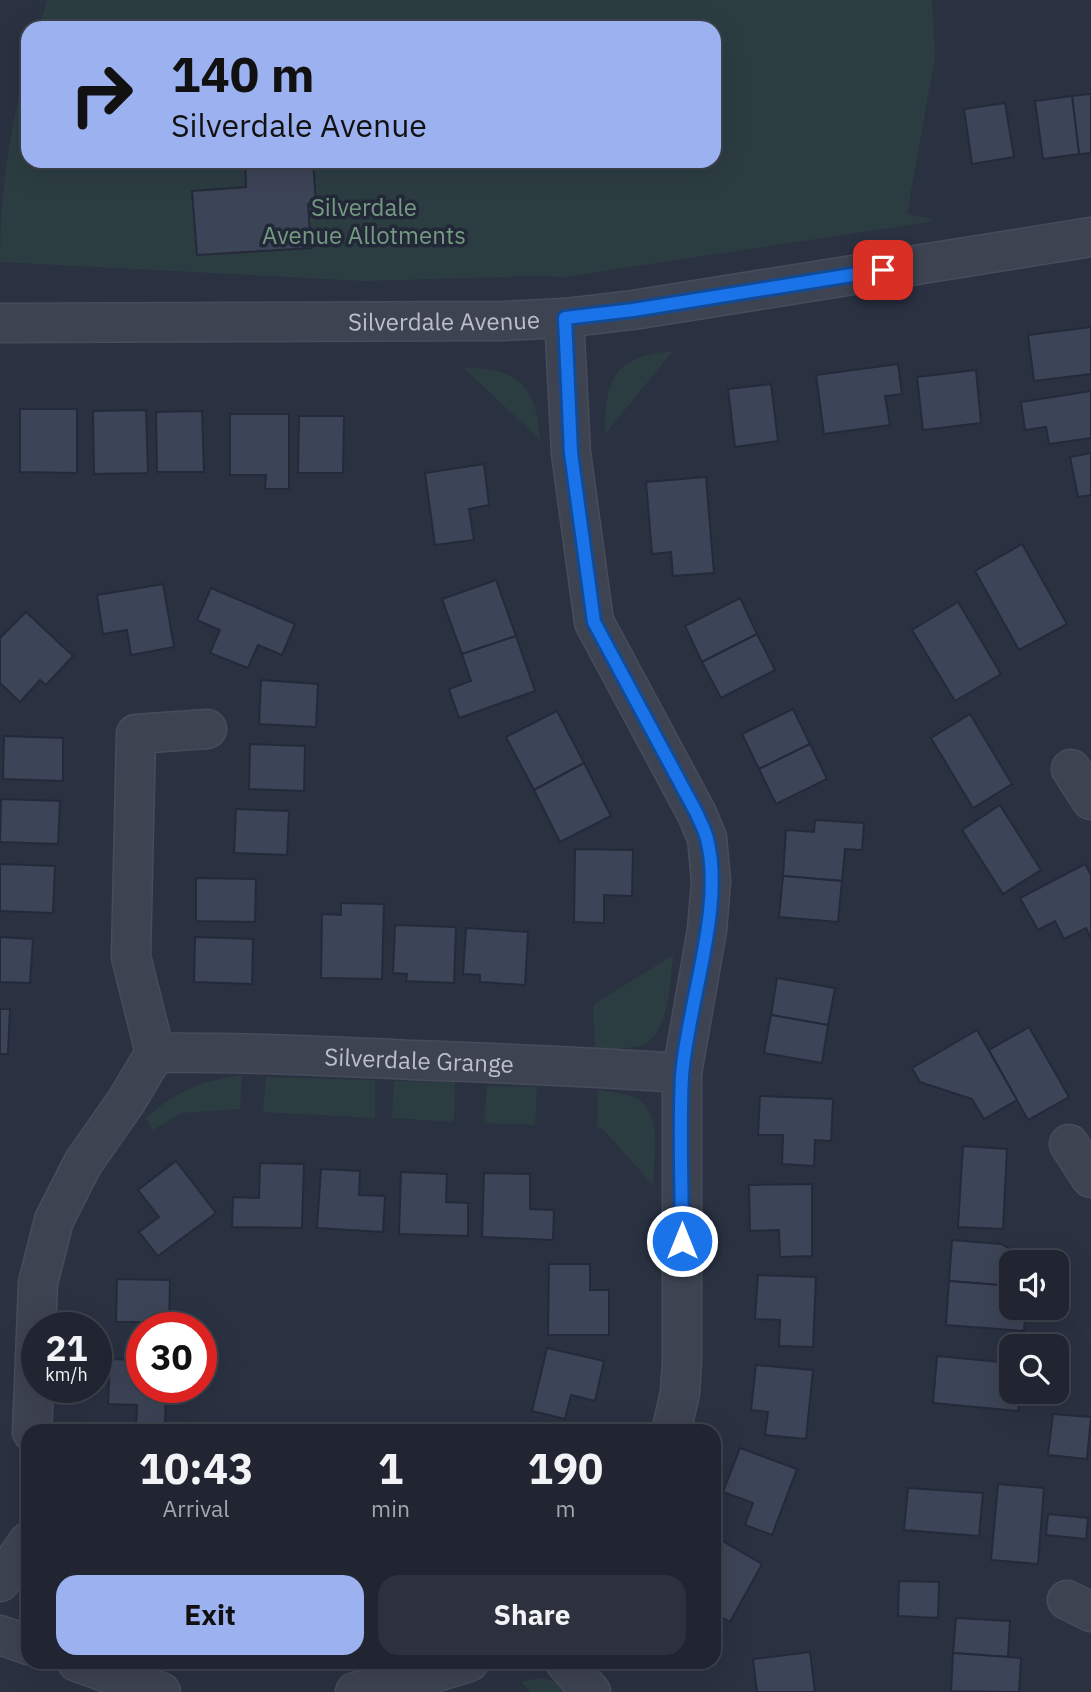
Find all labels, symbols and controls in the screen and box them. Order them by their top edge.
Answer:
text: 140 m [171,42,315,105]
icon: right [56,49,147,140]
text: Silverdale Avenue [171,104,427,146]
park label: Silverdale Avenue Allotments [262,191,466,251]
pin [853,240,913,300]
icon: arrive [864,251,902,289]
street label: Silverdale Avenue [348,303,541,338]
street label: Silverdale Grange [324,1040,515,1080]
position arrow [645,1204,719,1278]
map controls [999,1250,1069,1404]
button: sound [999,1250,1069,1320]
speed limit sign: 30 [126,1312,217,1403]
text: 21 [45,1325,88,1371]
button: search [999,1334,1069,1404]
text: km/h [45,1363,88,1386]
text: 10:43 [139,1441,253,1496]
text: 1 [378,1441,403,1496]
text: 190 [528,1441,603,1496]
text: Arrival [163,1493,230,1523]
text: min [371,1493,410,1523]
text: m [555,1493,576,1523]
button: Exit [56,1575,364,1655]
button: Share [378,1575,686,1655]

